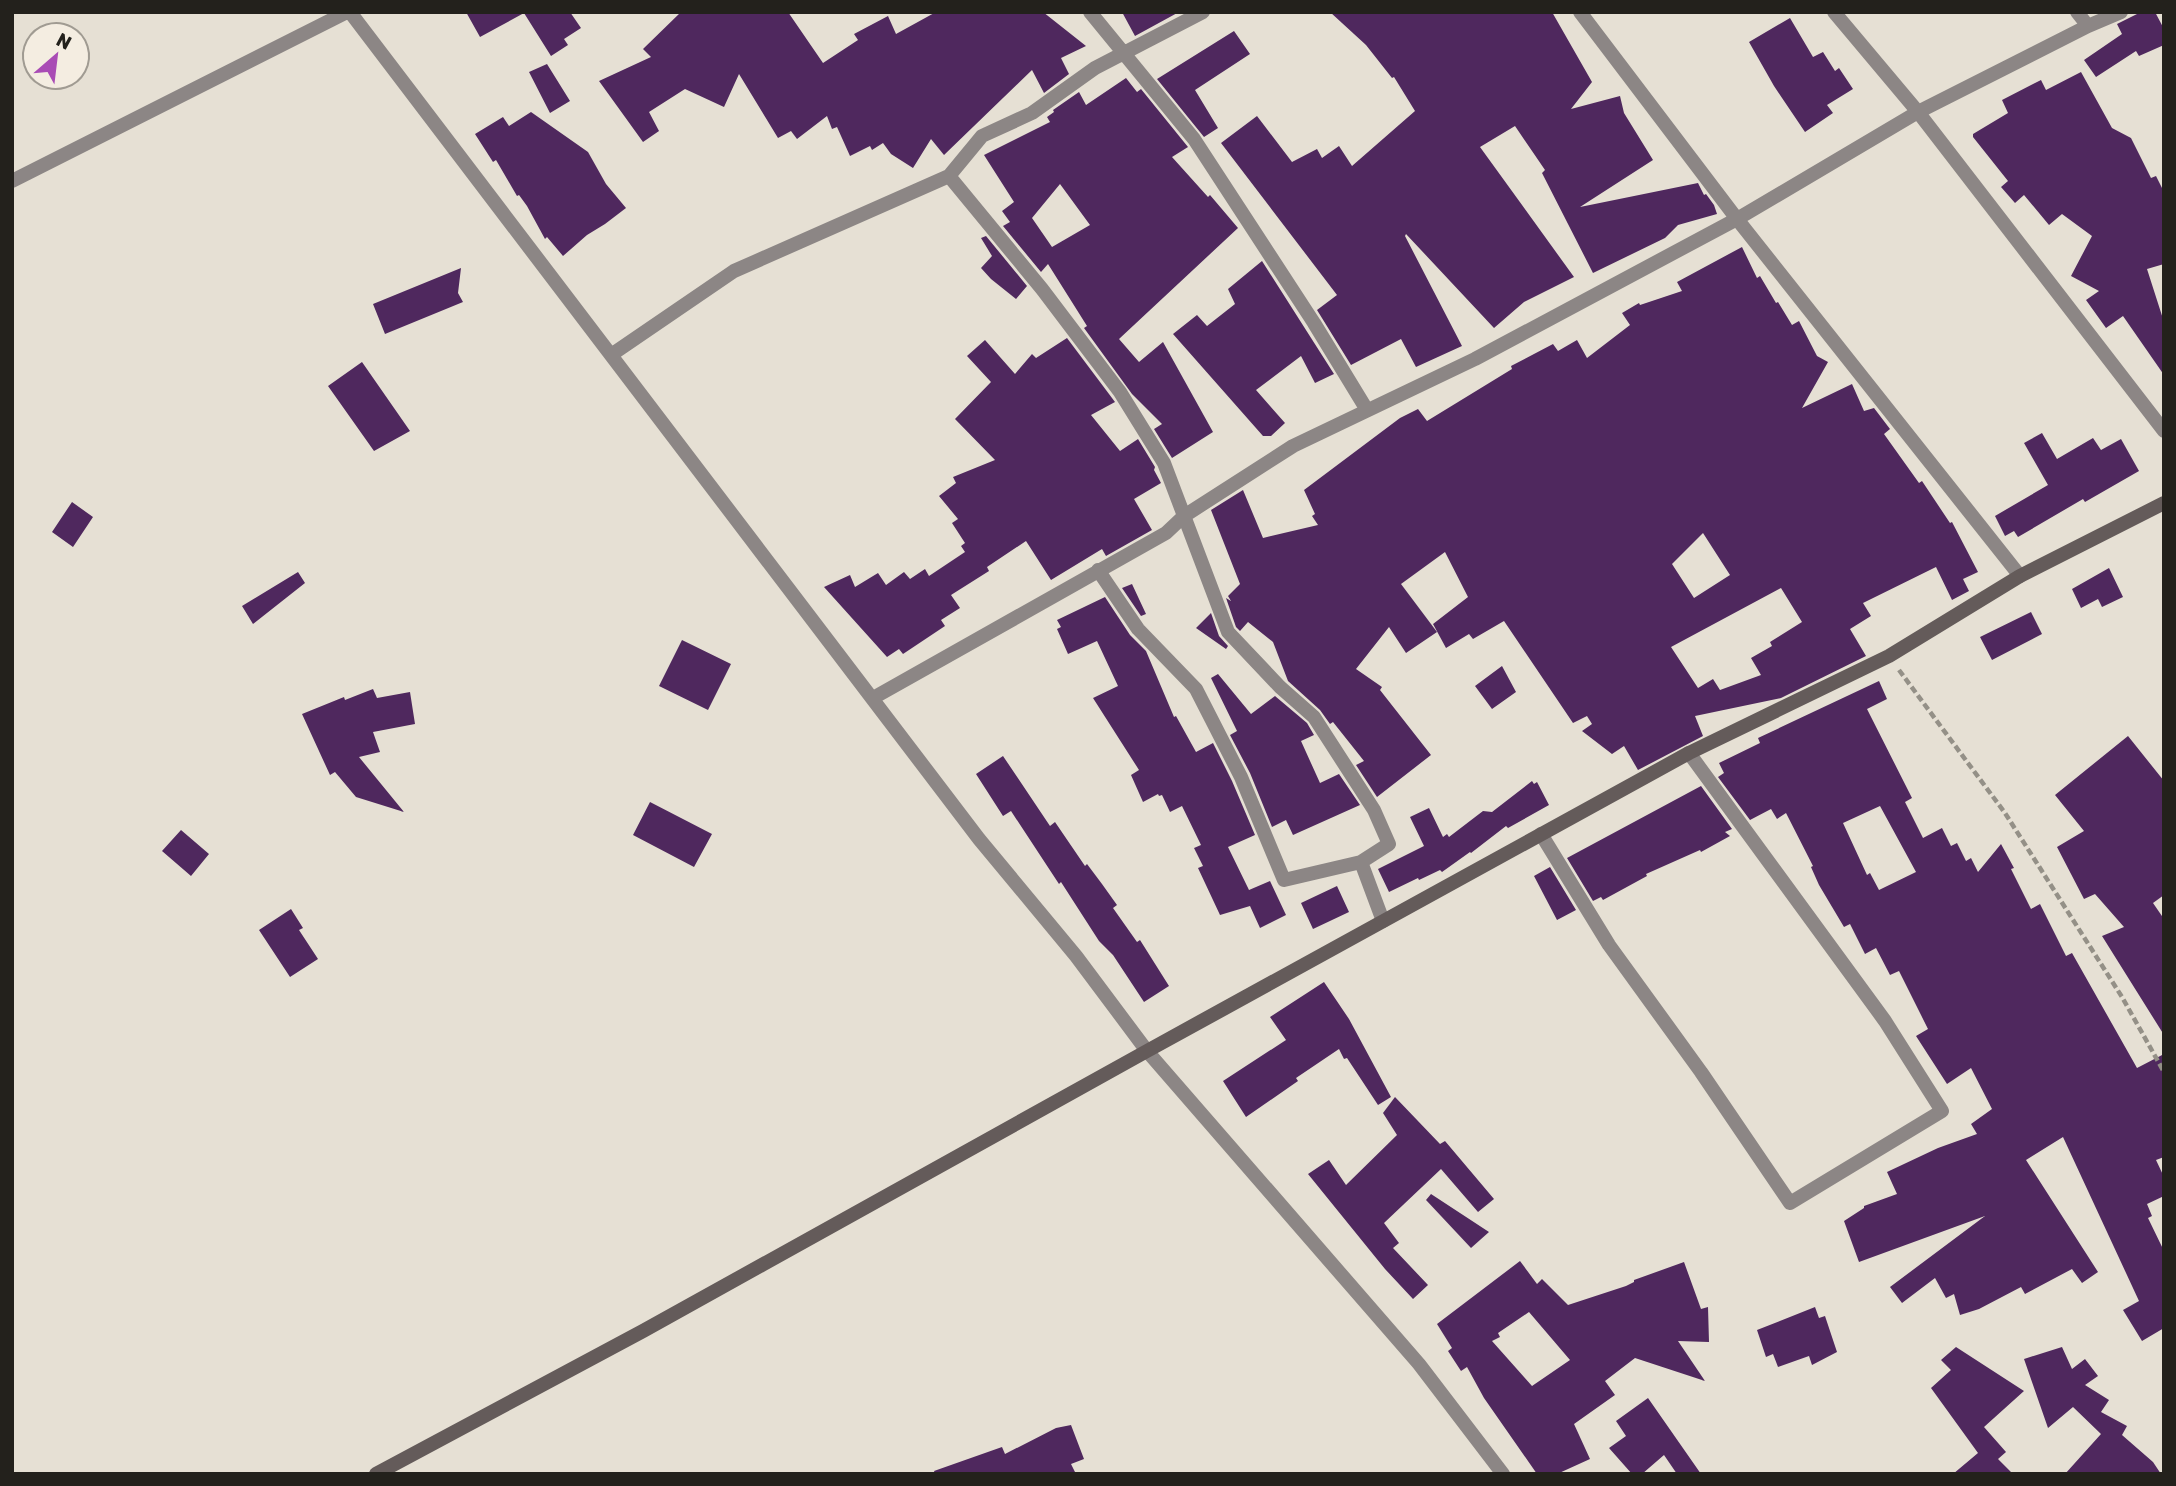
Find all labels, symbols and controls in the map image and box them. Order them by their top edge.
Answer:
north arrow [21,21,91,91]
text: N [52,28,75,55]

